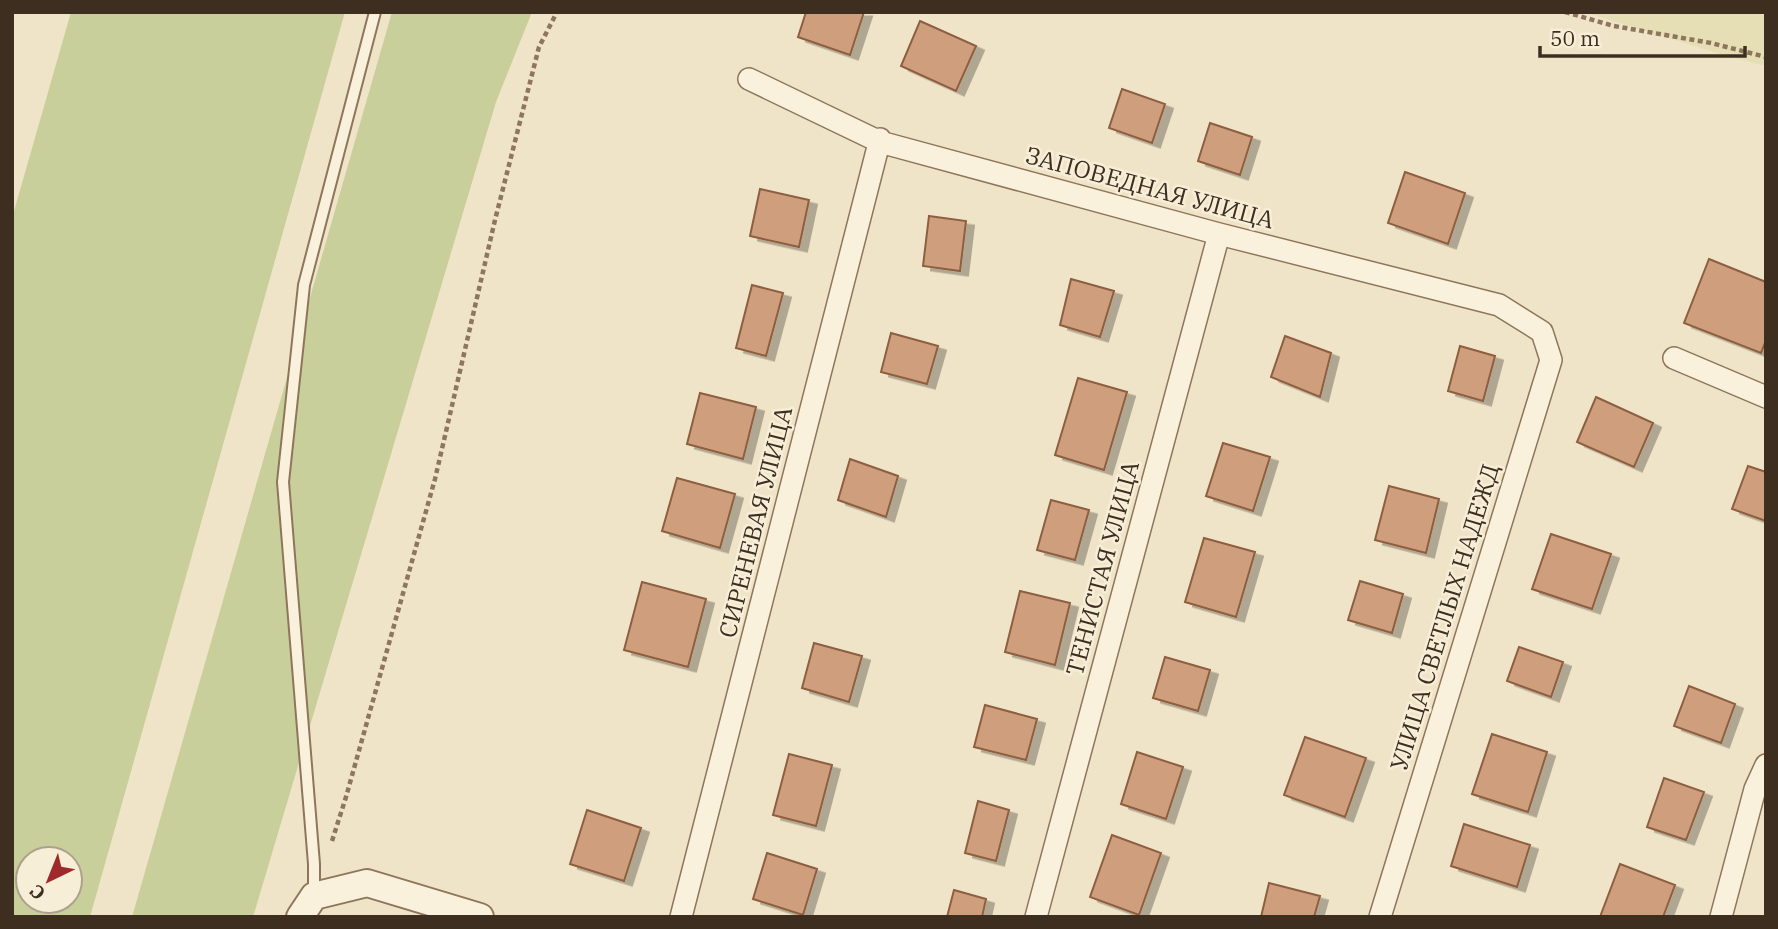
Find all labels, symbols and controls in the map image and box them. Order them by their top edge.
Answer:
scale bar [1540,14,1745,58]
text: 50 m [1550,24,1600,52]
street label: ЗАПОВЕДНАЯ УЛИЦА [1022,138,1278,236]
street label: СИРЕНЕВАЯ УЛИЦА [711,403,799,641]
street label: ТЕНИСТАЯ УЛИЦА [1058,457,1146,679]
street label: УЛИЦА СВЕТЛЫХ НАДЕЖД [1382,460,1506,774]
north arrow [14,845,84,915]
text: С [25,879,50,906]

